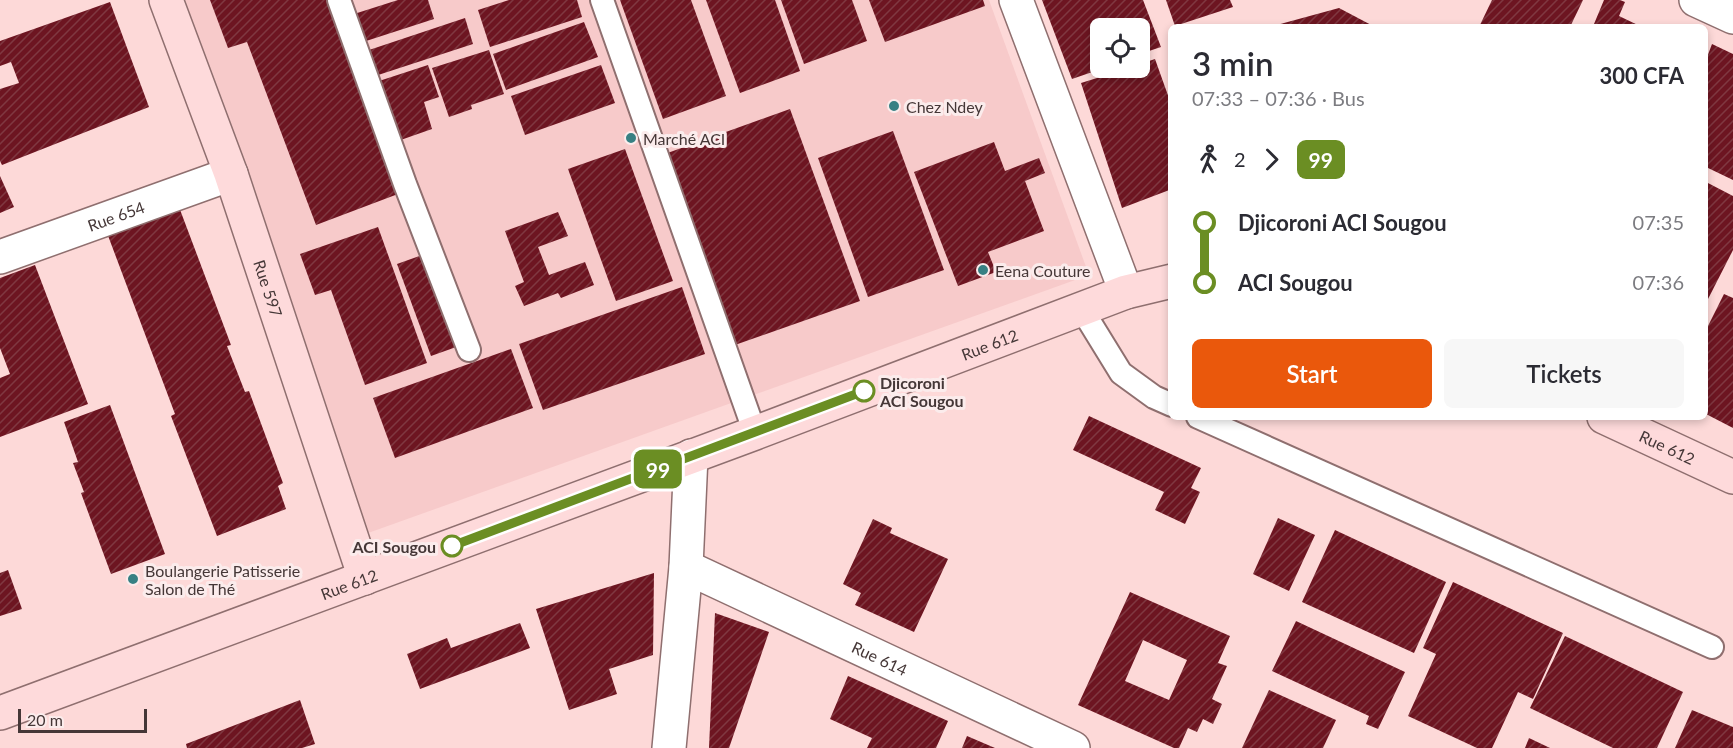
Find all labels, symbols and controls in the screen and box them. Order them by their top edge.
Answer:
map controls [1090,18,1150,78]
button: locate [1090,18,1150,78]
text: 3 min [1192,43,1273,83]
text: 300 CFA [1599,62,1684,89]
text: 07:33 – 07:36 · Bus [1192,86,1365,110]
place label: Chez Ndey [906,97,984,116]
marker: Chez Ndey [887,99,901,113]
place label: Marché ACI [643,129,725,148]
marker: Marché ACI [624,131,638,145]
icon: walk [1192,143,1225,176]
icon: forward [1255,143,1288,176]
text: 2 [1234,147,1246,171]
text: 99 [1309,147,1333,172]
street label: Rue 654 [85,196,147,234]
text: Djicoroni ACI Sougou [1238,209,1447,236]
text: 07:35 [1633,210,1684,234]
street label: Rue 597 [251,257,287,319]
place label: Eena Couture [995,261,1090,280]
marker: Eena Couture [976,263,990,277]
text: ACI Sougou [1238,269,1353,296]
text: 07:36 [1633,270,1684,294]
street label: Rue 612 [958,325,1020,363]
button: Start [1192,339,1432,408]
button: Tickets [1444,339,1684,408]
place label: Djicoroni ACI Sougou [879,373,963,410]
marker: Djicoroni ACI Sougou [853,380,875,402]
street label: Rue 612 [1637,425,1698,468]
line badge: 99 [631,450,685,488]
text: 99 [646,457,670,482]
marker: ACI Sougou [441,535,463,557]
place label: ACI Sougou [352,537,436,556]
place label: Boulangerie Patisserie Salon de Thé [145,561,300,598]
street label: Rue 612 [318,564,380,603]
marker: Boulangerie Patisserie Salon de Thé [126,572,140,586]
street label: Rue 614 [849,637,911,679]
scale bar [18,706,147,734]
text: 20 m [27,710,63,729]

